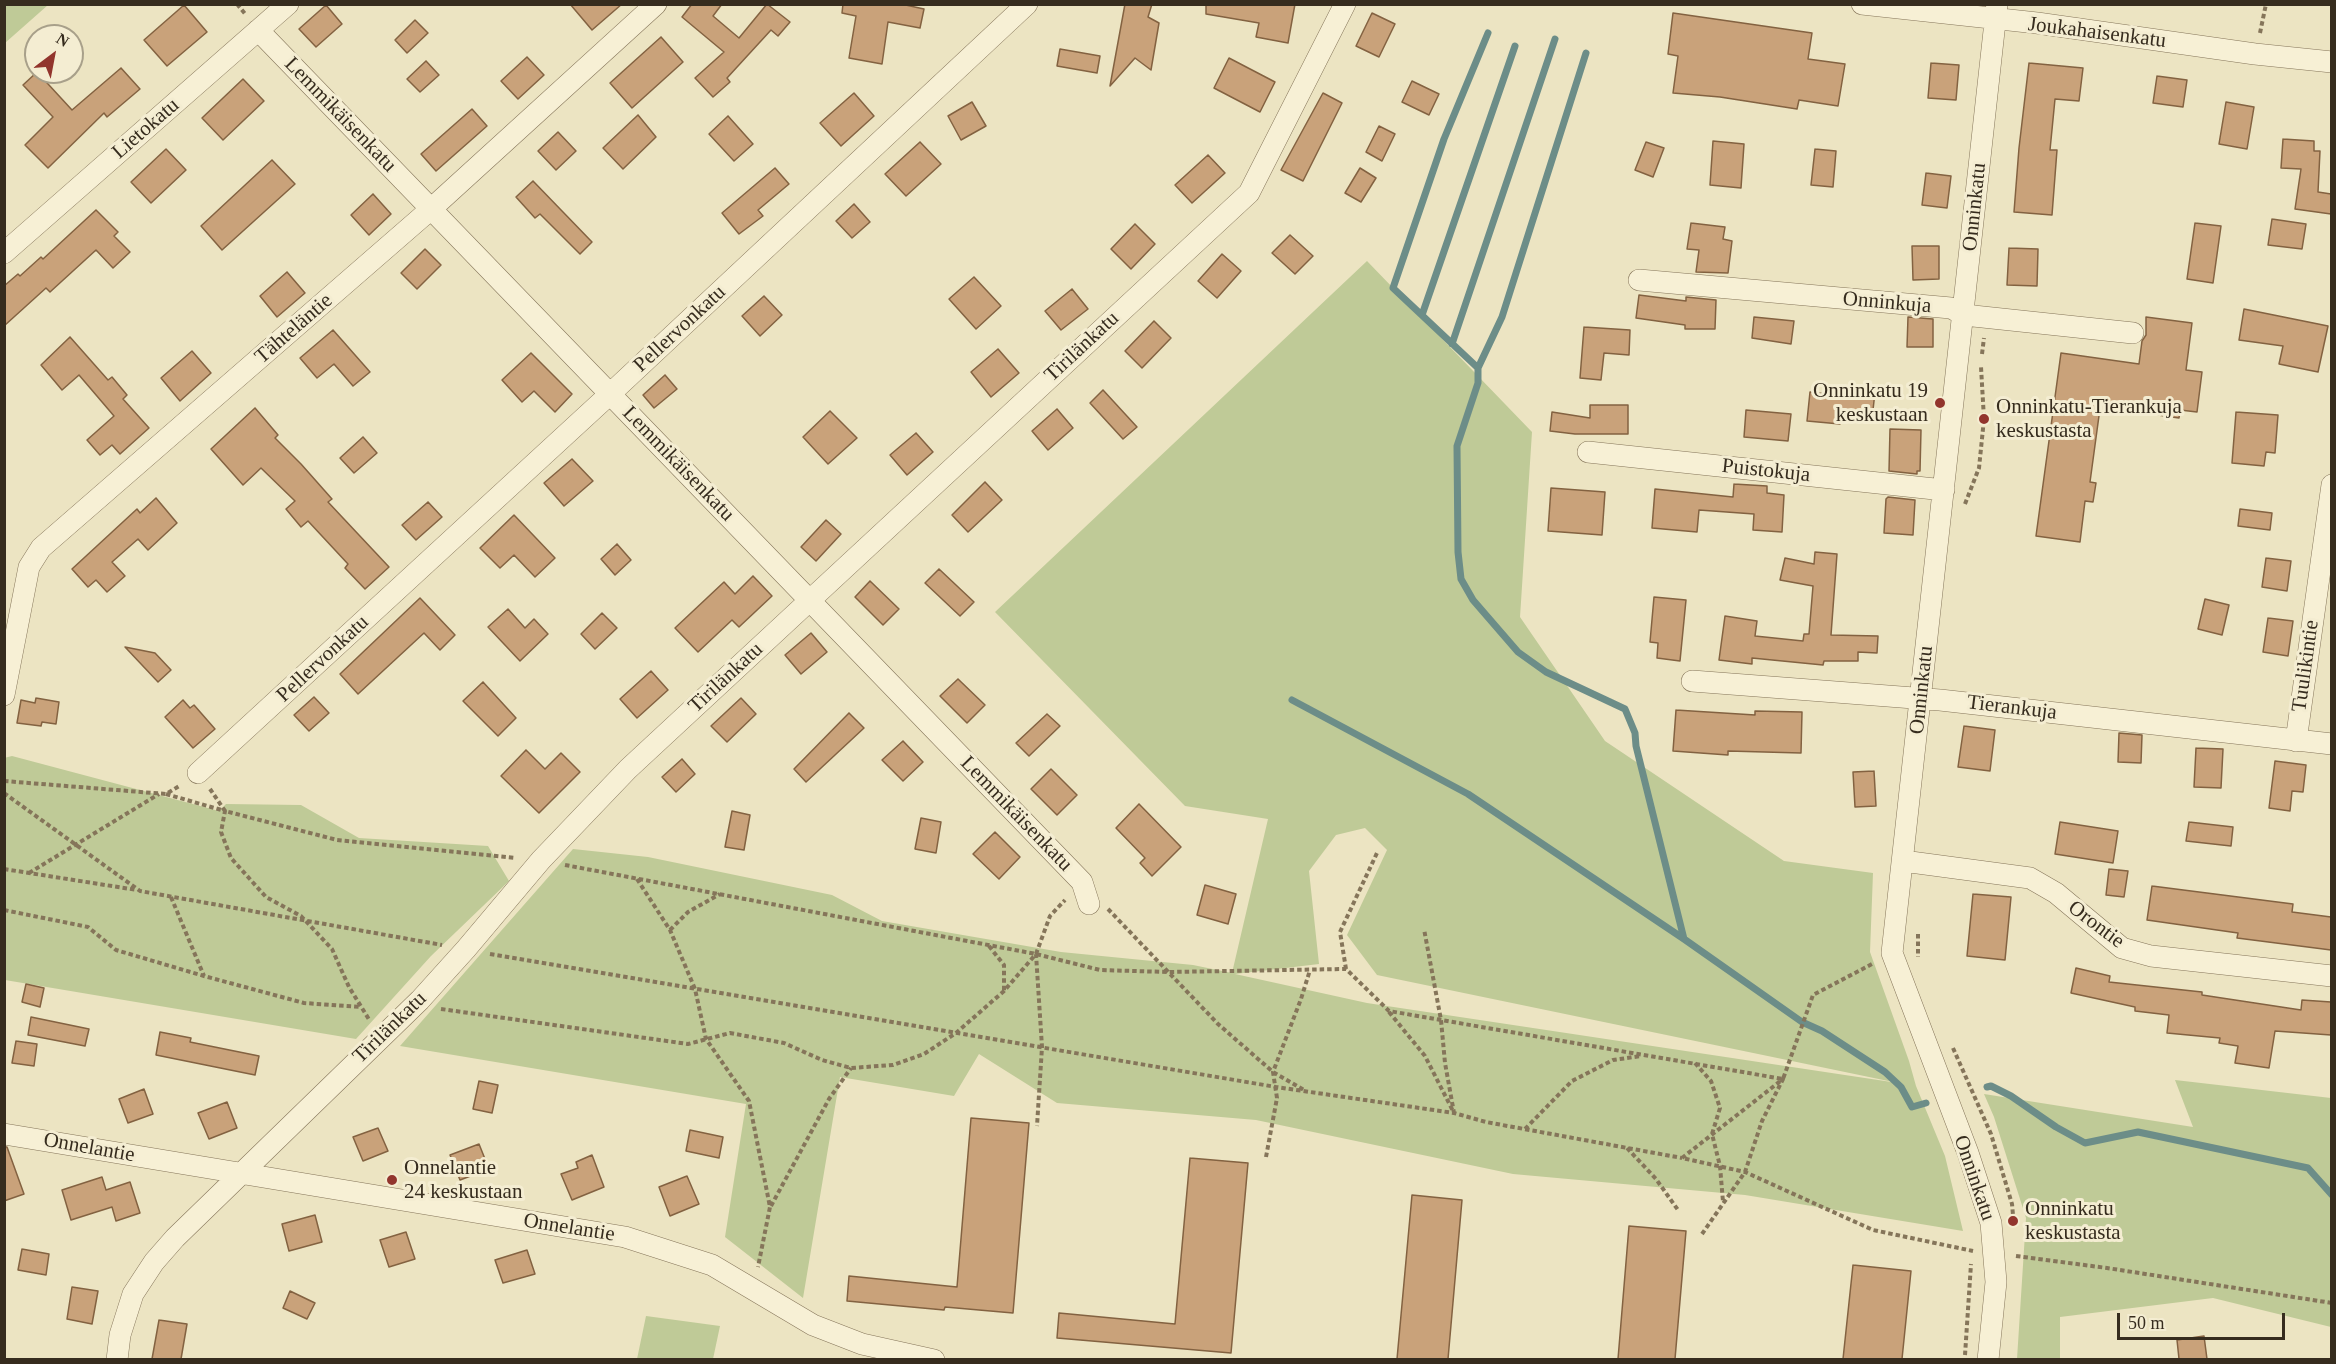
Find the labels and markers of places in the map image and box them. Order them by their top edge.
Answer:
place label: Onninkatu 19 keskustaan [1813,378,1928,428]
place label: Onninkatu-Tierankuja keskustasta [1996,394,2182,444]
marker: Onninkatu 19 keskustaan [1933,396,1947,410]
marker: Onninkatu-Tierankuja keskustasta [1977,412,1991,426]
place label: Onnelantie 24 keskustaan [404,1155,522,1205]
marker: Onnelantie 24 keskustaan [385,1173,399,1187]
place label: Onninkatu keskustasta [2025,1196,2121,1246]
marker: Onninkatu keskustasta [2006,1214,2020,1228]

